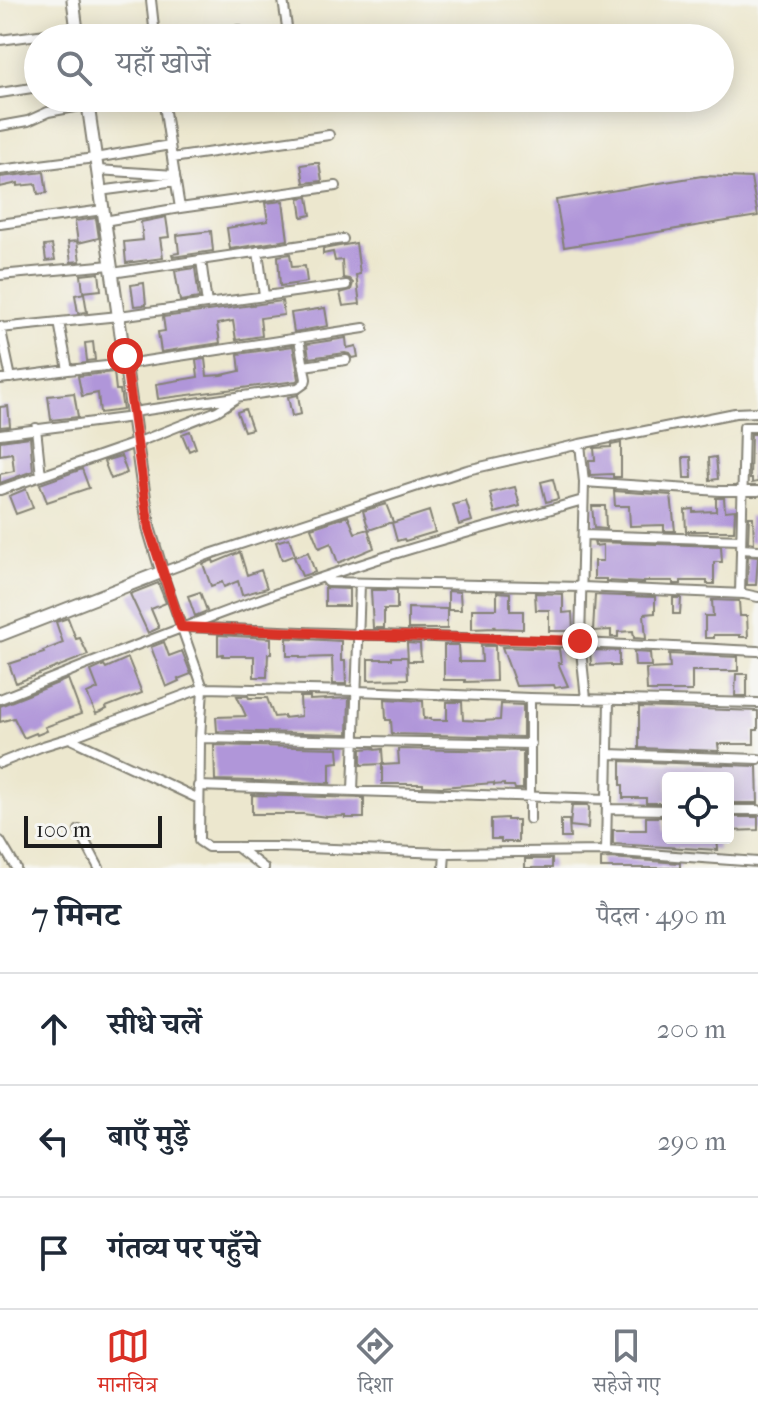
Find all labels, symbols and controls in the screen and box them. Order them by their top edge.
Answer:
search box [24,24,734,112]
icon: search [52,46,96,90]
text: यहाँ खोजें [116,46,210,81]
route start [107,338,143,374]
route end [562,623,598,659]
map controls [662,772,734,844]
button: locate [662,772,734,844]
scale bar [24,812,162,848]
text: 100 m [36,817,91,843]
text: 7 मिनट [32,895,120,935]
text: पैदल · 490 m [597,900,726,931]
icon: ahead [32,1007,76,1051]
text: सीधे चलें [108,1007,201,1042]
text: 200 m [657,1014,726,1045]
icon: left [32,1119,76,1163]
text: बाएँ मुड़ें [108,1119,189,1154]
text: 290 m [657,1126,726,1157]
icon: arrive [32,1231,76,1275]
text: गंतव्य पर पहुँचे [108,1231,260,1266]
tab: मानचित्र [98,1324,157,1406]
tab: दिशा [353,1324,397,1406]
tab: सहेजे गए [593,1324,660,1406]

